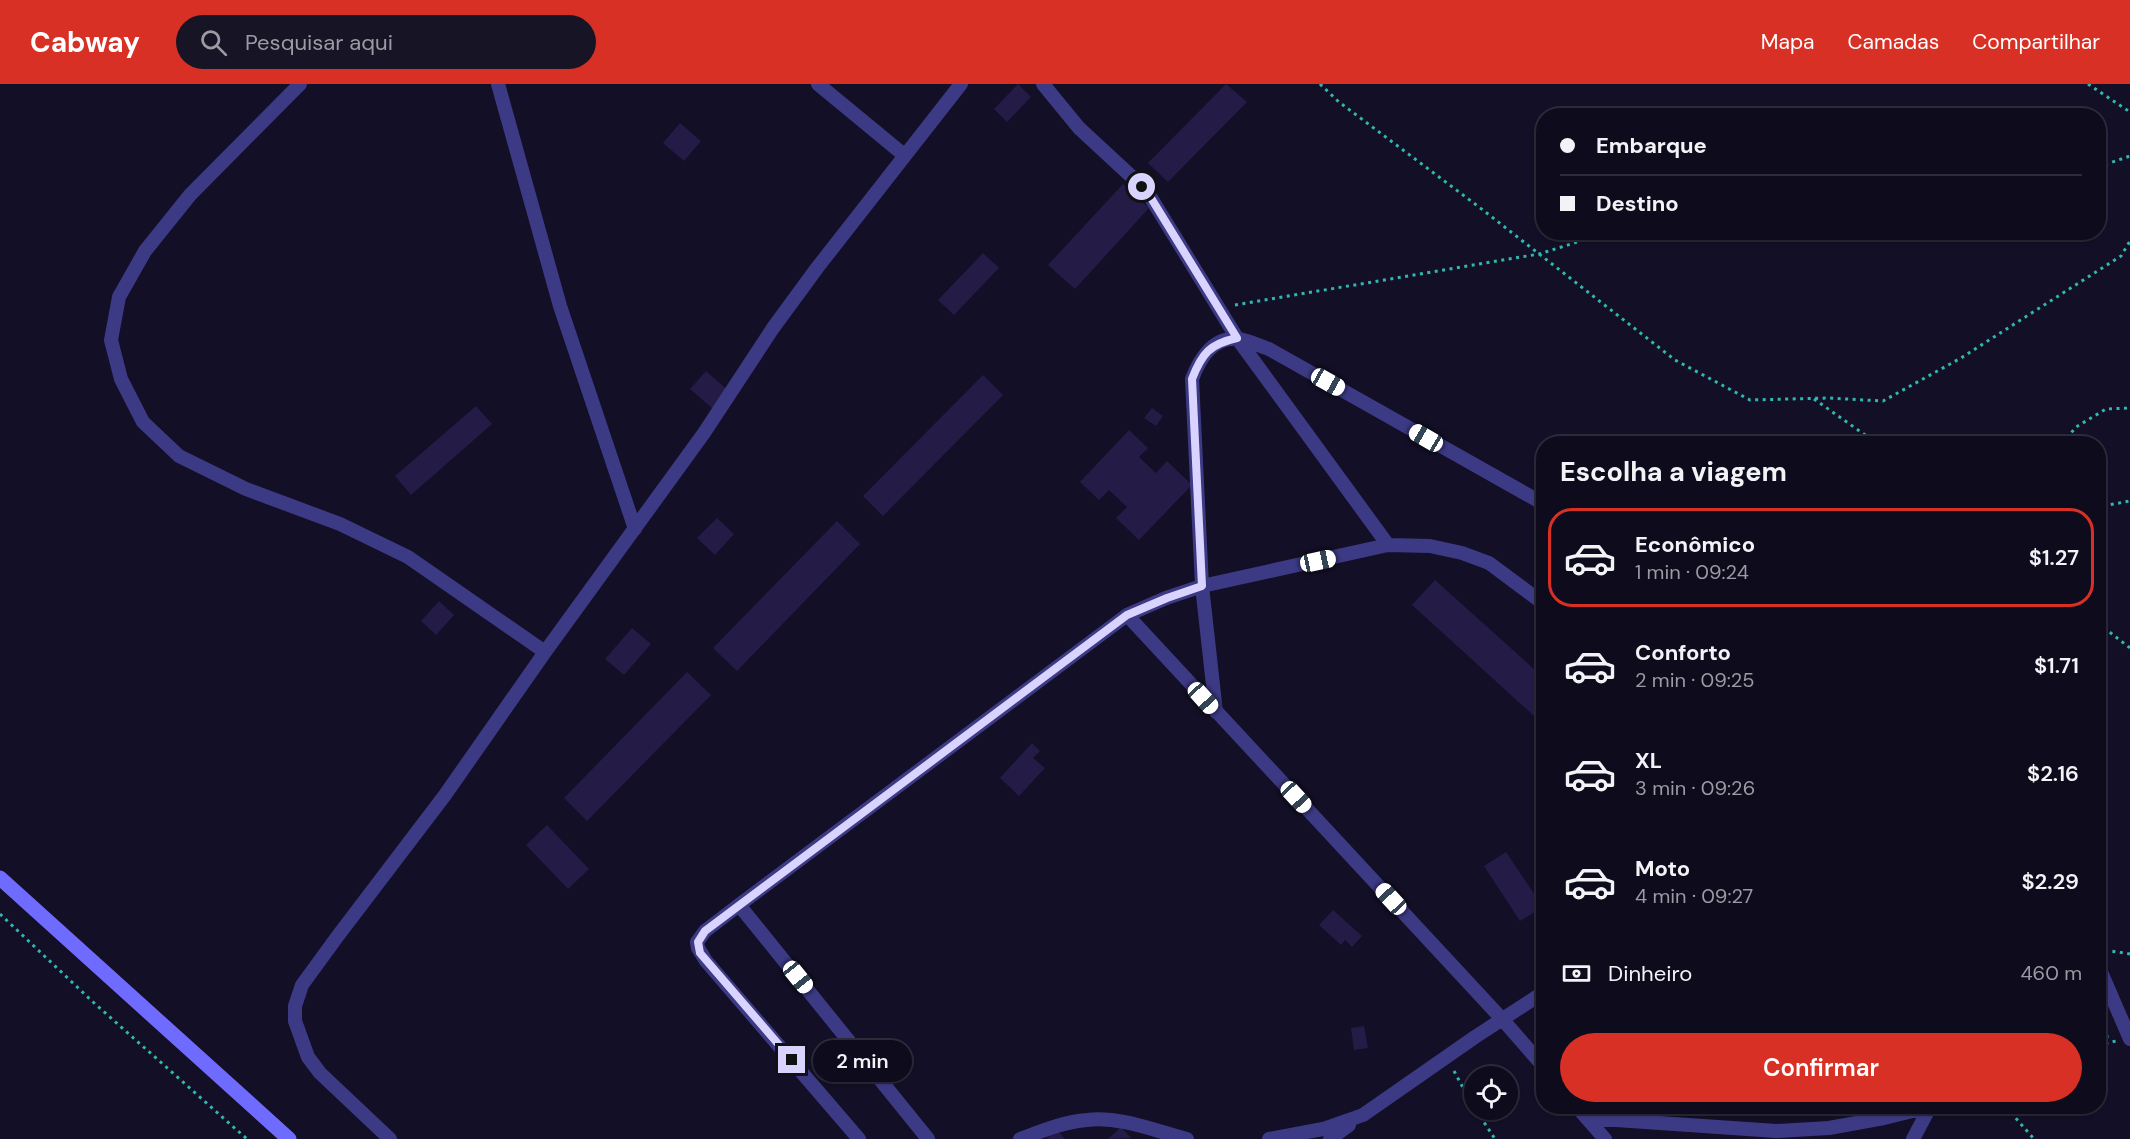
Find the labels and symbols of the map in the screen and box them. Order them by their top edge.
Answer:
route start [1128,173,1155,200]
car [1308,365,1348,399]
car [1406,421,1446,455]
car [1299,548,1337,574]
car [1184,679,1222,717]
car [1277,778,1315,816]
car [1372,880,1410,918]
car [780,957,816,997]
callout: 2 min [813,1039,912,1081]
route end [778,1046,805,1073]

